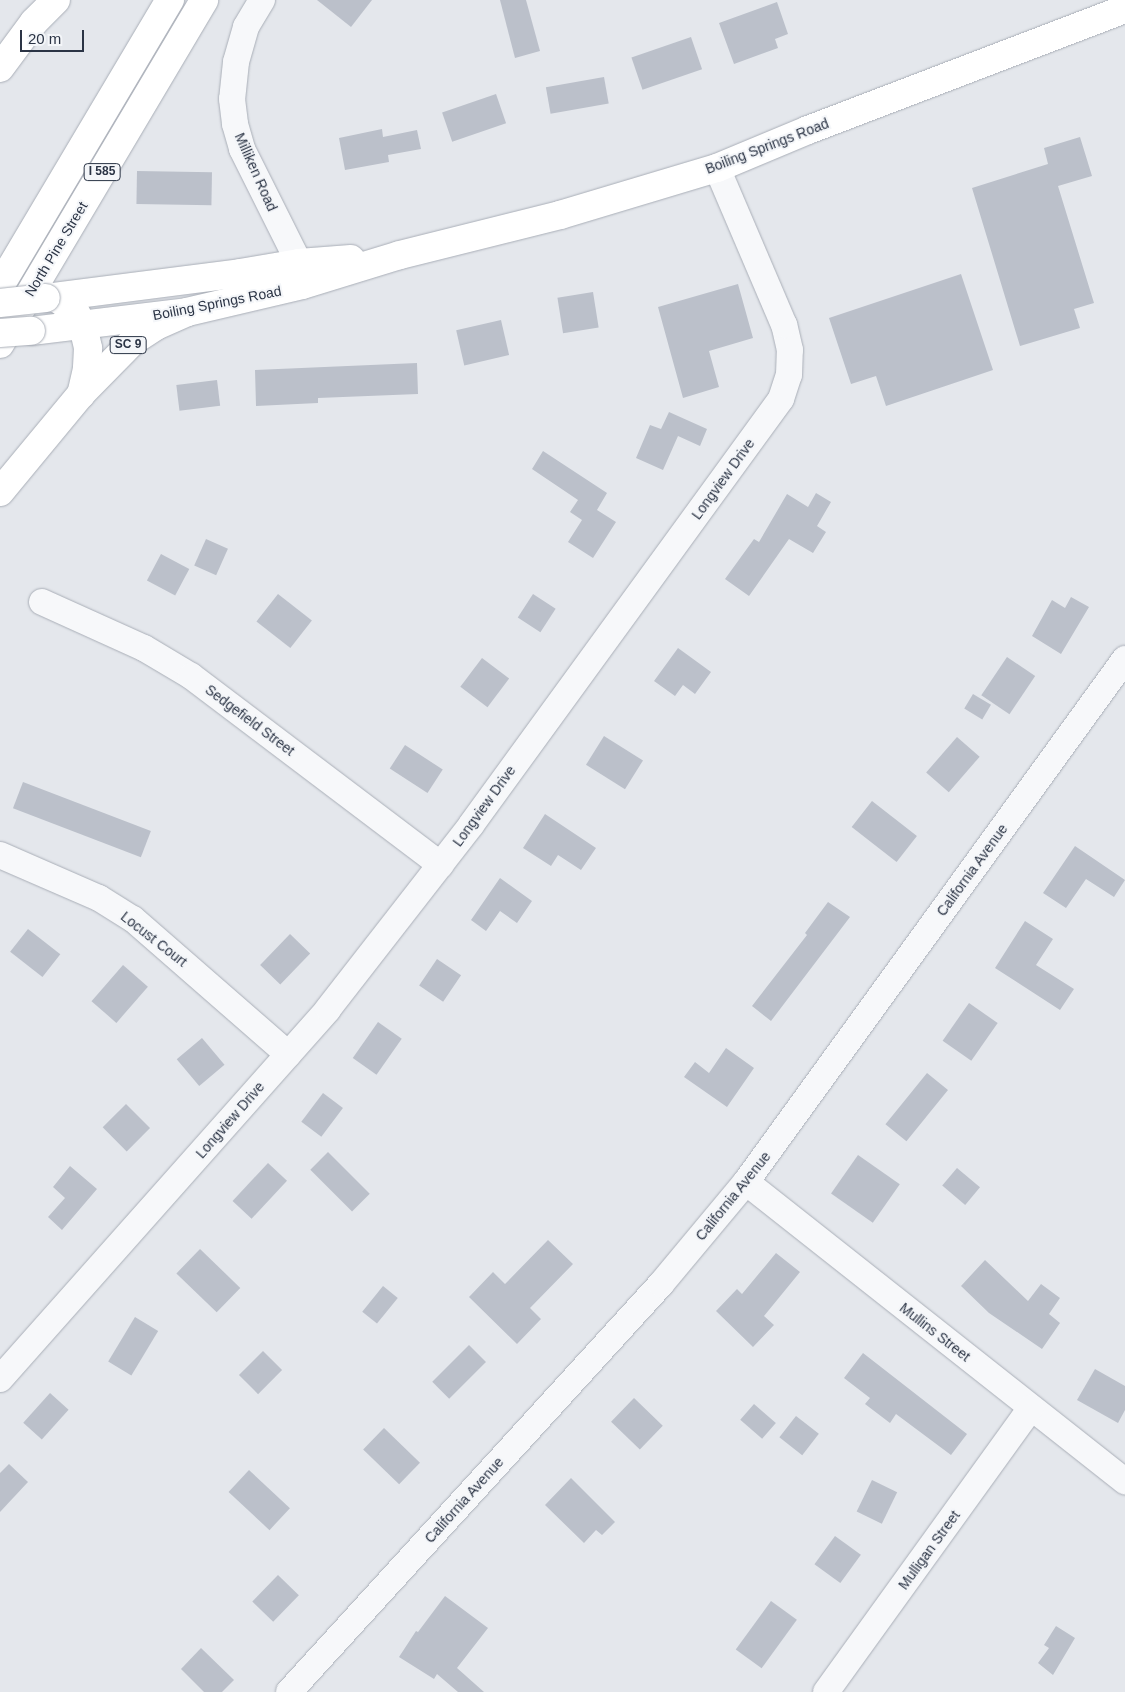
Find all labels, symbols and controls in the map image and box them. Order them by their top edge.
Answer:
scale bar [22,20,86,52]
text: 20 m [28,30,61,47]
street label: Boiling Springs Road [703,115,831,177]
street label: Milliken Road [231,130,281,214]
road number: I 585 [83,162,121,182]
street label: North Pine Street [21,199,91,299]
street label: Boiling Springs Road [151,282,283,324]
road number: SC 9 [109,336,147,354]
street label: Longview Drive [688,435,758,523]
street label: Sedgefield Street [202,681,298,759]
street label: Longview Drive [449,762,519,850]
street label: California Avenue [933,820,1011,920]
street label: Locust Court [118,908,190,970]
street label: Longview Drive [192,1078,268,1162]
street label: California Avenue [692,1148,774,1244]
street label: Mullins Street [896,1299,974,1365]
street label: California Avenue [421,1453,507,1547]
street label: Mulligan Street [895,1507,963,1593]

